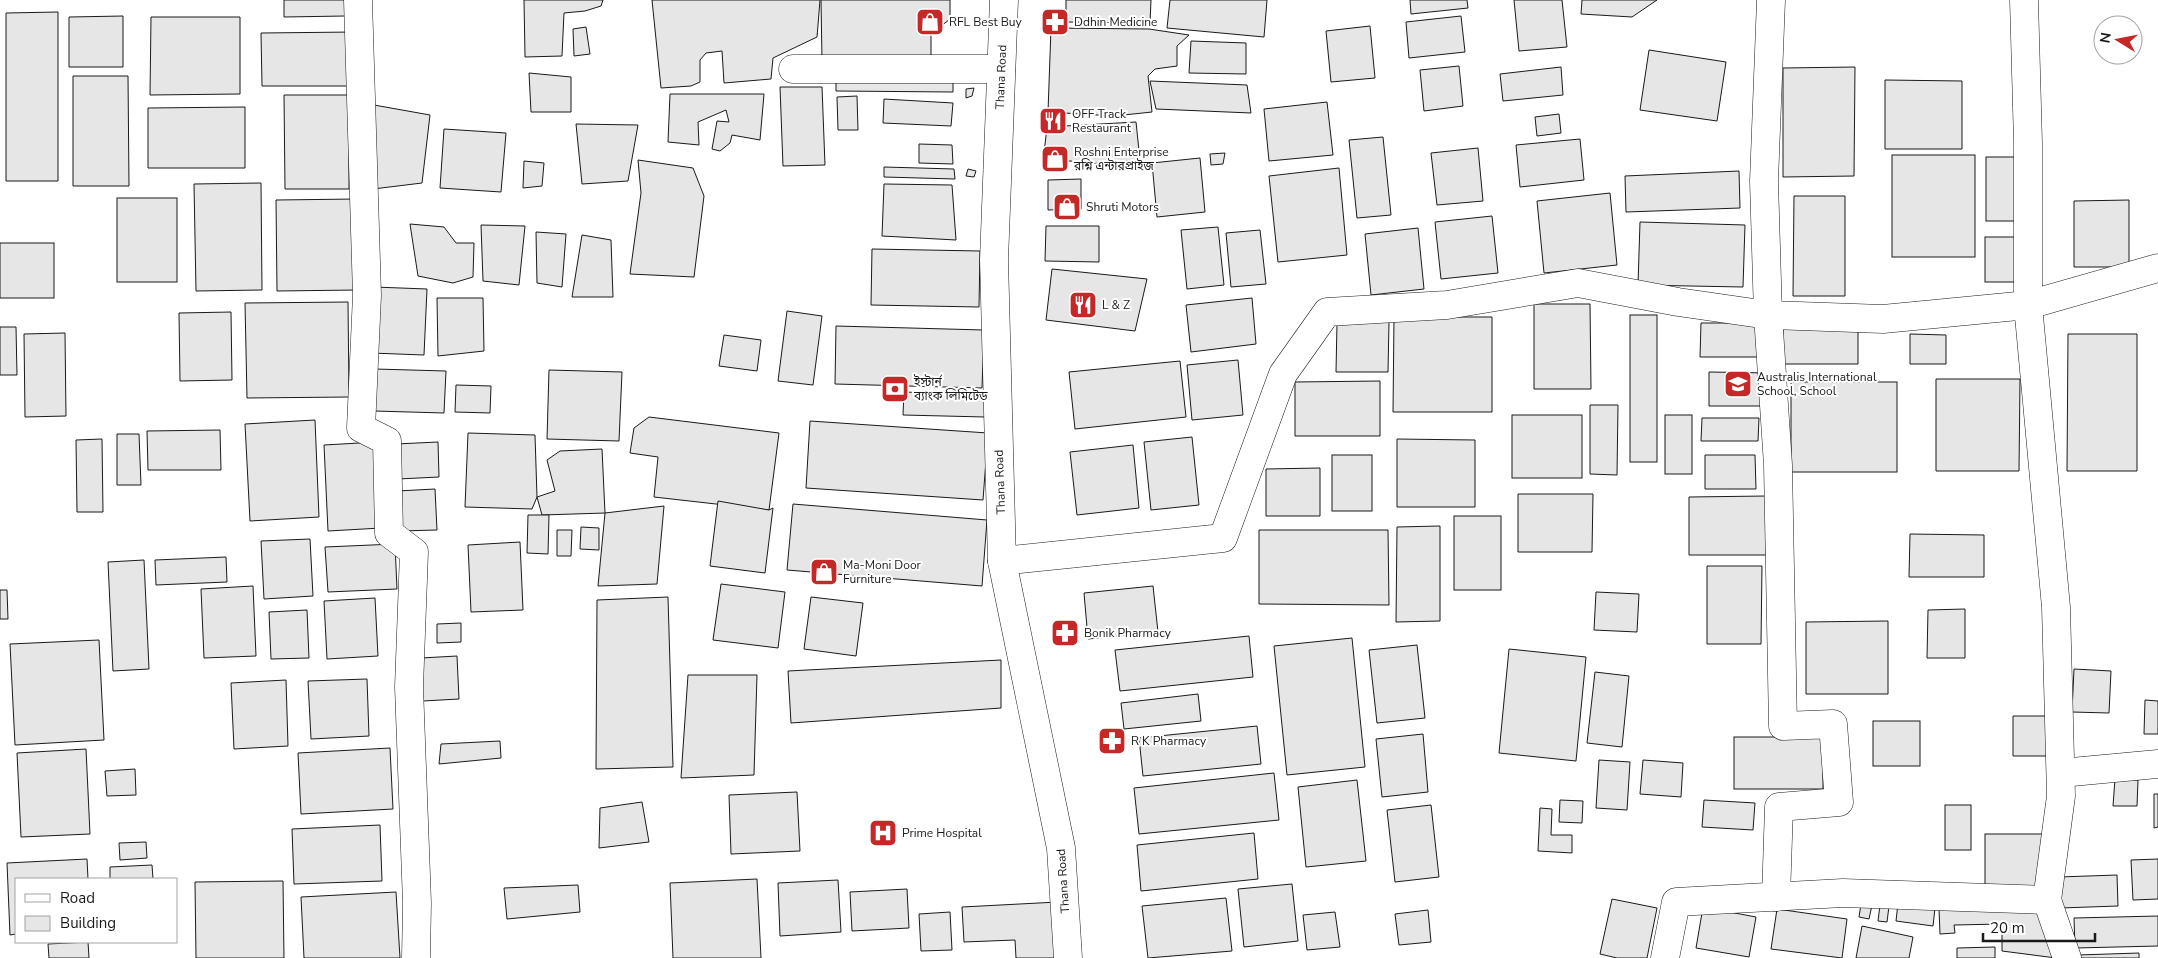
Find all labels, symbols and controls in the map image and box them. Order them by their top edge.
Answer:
shop icon: RFL Best Buy [915,7,945,37]
pharmacy icon: Ddhin Medicine [1040,7,1070,37]
place label: RFL Best Buy [949,14,1023,30]
place label: Ddhin Medicine [1074,14,1157,30]
north arrow [2093,15,2143,65]
text: N [2095,31,2116,45]
street label: Thana Road [992,44,1010,110]
restaurant icon: OFF Track Restaurant [1038,106,1068,136]
place label: OFF Track Restaurant [1072,106,1132,136]
shop icon: Roshni Enterprise রশ্নি এন্টারপ্রাইজ [1040,144,1070,174]
place label: Roshni Enterprise রশ্নি এন্টারপ্রাইজ [1073,144,1169,174]
shop icon: Shruti Motors [1052,192,1082,222]
place label: Shruti Motors [1086,199,1159,215]
restaurant icon: L & Z [1068,290,1098,320]
place label: L & Z [1102,297,1130,313]
school or university icon: Australis International School, School [1723,369,1753,399]
place label: Australis International School, School [1757,369,1877,399]
bank icon: ইস্টার্ন ব্যাংক লিমিটেড [880,374,910,404]
place label: ইস্টার্ন ব্যাংক লিমিটেড [913,374,988,404]
street label: Thana Road [991,449,1009,515]
shop icon: Ma-Moni Door Furniture [809,557,839,587]
place label: Ma-Moni Door Furniture [843,557,922,587]
pharmacy icon: Bonik Pharmacy [1050,618,1080,648]
place label: Bonik Pharmacy [1084,625,1172,641]
pharmacy icon: R K Pharmacy [1097,726,1127,756]
place label: R K Pharmacy [1131,733,1207,749]
hospital icon: Prime Hospital [868,818,898,848]
place label: Prime Hospital [902,825,982,841]
street label: Thana Road [1053,848,1073,914]
legend [15,878,178,943]
text: Road [60,888,95,908]
scale bar [1983,910,2096,942]
text: Building [60,913,116,933]
text: 20 m [1990,918,2025,938]

